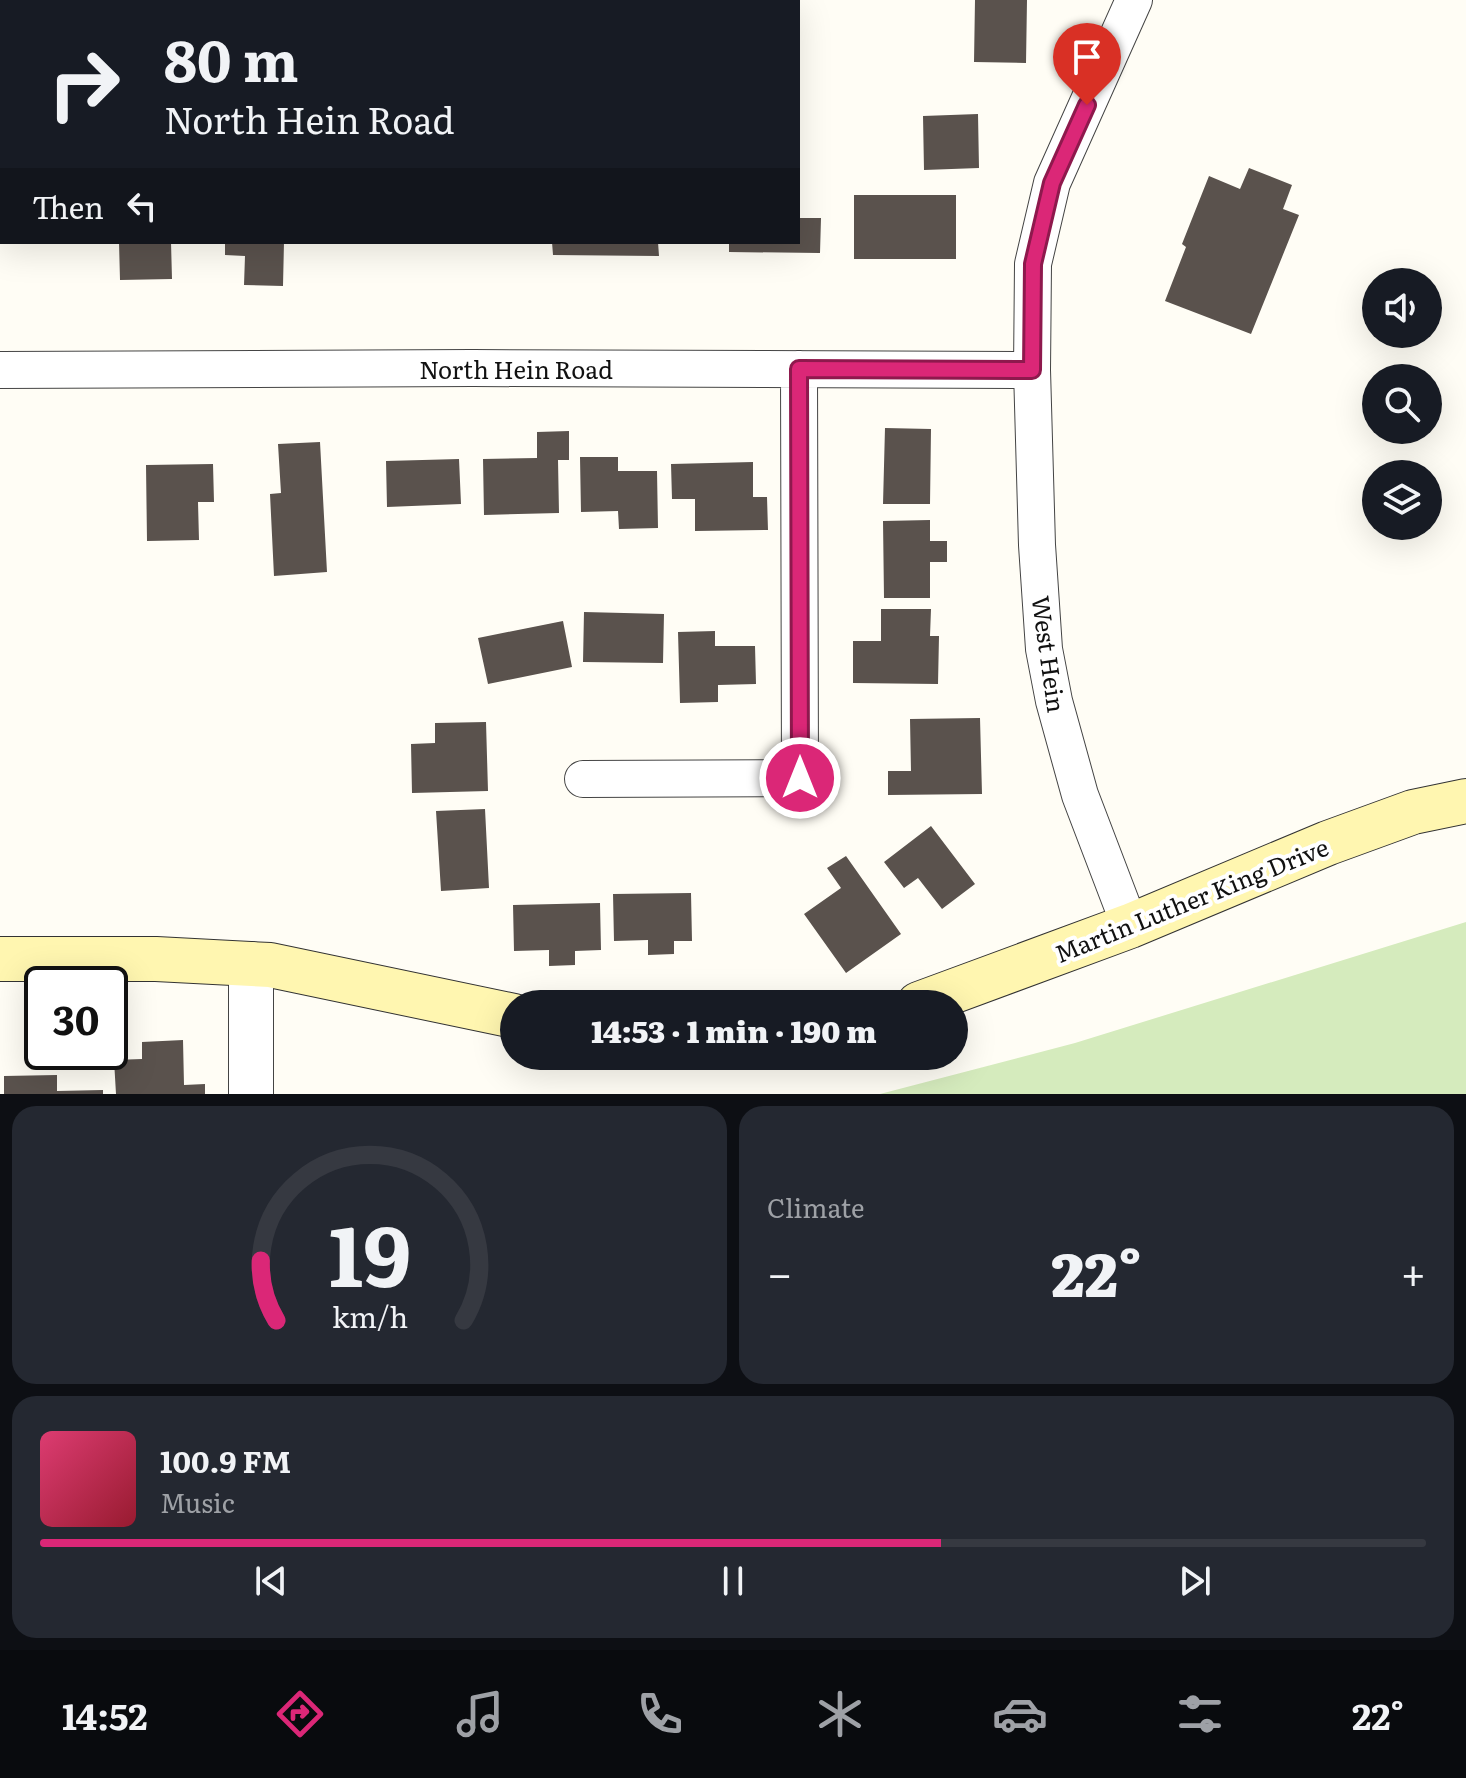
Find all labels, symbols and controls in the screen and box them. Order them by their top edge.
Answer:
text: 80 m [164,16,299,99]
pin [1053,23,1121,105]
icon: right [32,32,136,136]
icon: arrive [1065,35,1109,79]
text: North Hein Road [164,92,454,145]
text: Then [32,184,104,228]
icon: left [120,184,164,228]
map controls [1362,268,1442,540]
button: sound [1362,268,1442,348]
street label: North Hein Road [419,351,613,386]
button: search [1362,364,1442,444]
button: layers [1362,460,1442,540]
street label: West Hein [1024,593,1076,715]
position arrow [758,736,842,820]
street label: Martin Luther King Drive [1049,828,1333,970]
speed limit sign: 30 [24,966,128,1070]
text: 14:53 · 1 min · 190 m [591,1008,877,1052]
text: Climate [767,1187,865,1226]
text: 19 [328,1189,411,1313]
text: 22° [1051,1226,1142,1315]
text: − [767,1238,793,1304]
text: + [1400,1238,1426,1304]
text: km/h [331,1294,408,1337]
text: 100.9 FM [160,1438,291,1482]
text: Music [160,1482,235,1521]
icon: previous [249,1559,293,1603]
icon: pause [711,1559,755,1603]
icon: next [1173,1559,1217,1603]
icon: directions [272,1686,328,1742]
icon: music [452,1686,508,1742]
icon: phone [632,1686,688,1742]
icon: climate [812,1686,868,1742]
icon: car [992,1686,1048,1742]
icon: filters [1172,1686,1228,1742]
text: 14:52 [62,1688,148,1741]
text: 22° [1352,1688,1404,1741]

